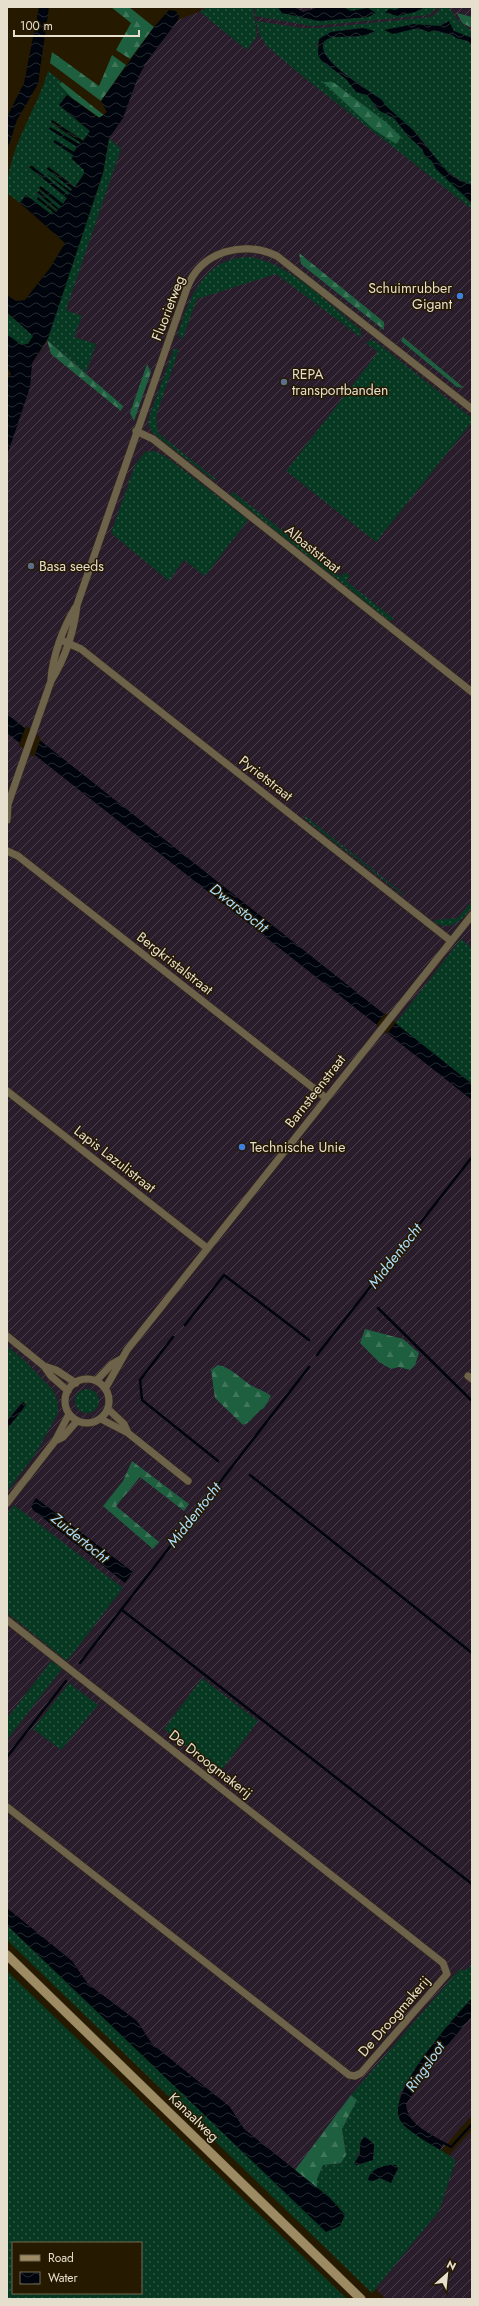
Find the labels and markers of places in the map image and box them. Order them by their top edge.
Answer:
place label: Schuimrubber Gigant [368,278,453,314]
marker: Schuimrubber Gigant [455,291,465,301]
place label: REPA transportbanden [292,364,388,400]
marker: REPA transportbanden [279,377,289,387]
place label: Basa seeds [39,556,104,576]
marker: Basa seeds [26,561,36,571]
place label: Technische Unie [250,1137,345,1157]
marker: Technische Unie [237,1142,247,1152]

